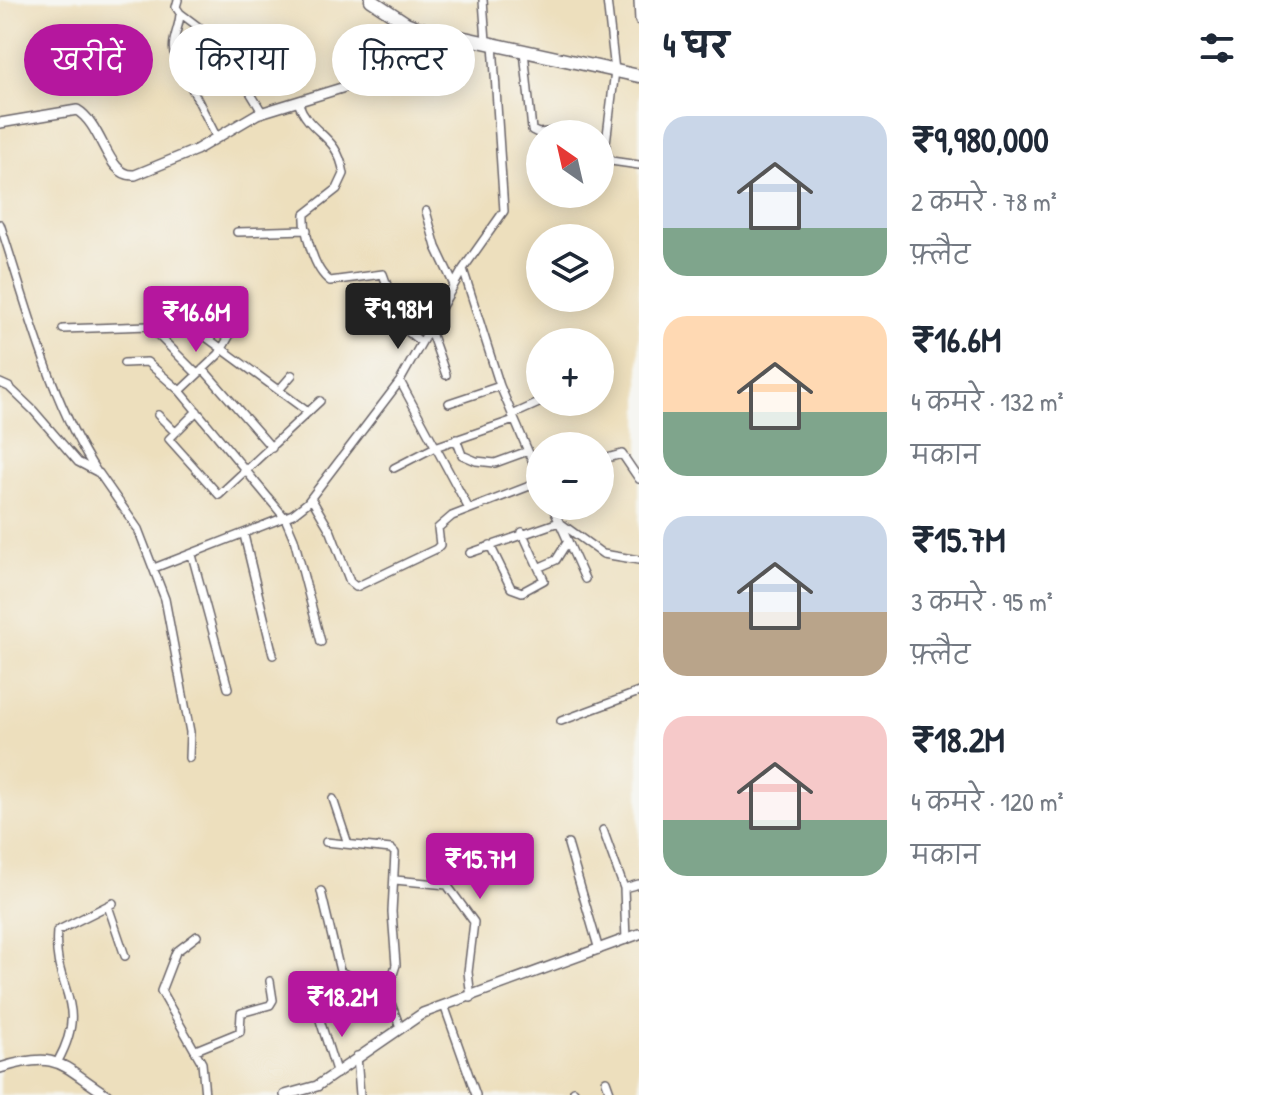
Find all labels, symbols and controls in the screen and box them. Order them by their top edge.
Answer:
text: 4 घर [663,22,729,68]
chip: खरीदें [24,24,153,96]
chip: किराया [169,24,316,96]
chip: फ़िल्टर [332,24,475,96]
icon: filters [1195,26,1239,70]
text: ₹9,980,000 [911,117,1049,163]
north arrow [526,120,614,208]
map controls [526,120,614,520]
icon: home [727,148,823,244]
text: 2 कमरे · 78 m² [911,184,1057,219]
button: layers [526,224,614,312]
text: फ़्लैट [911,237,970,272]
pin: ₹9.98M [333,283,463,351]
pin: ₹16.6M [131,286,261,354]
text: ₹9.98M [363,291,433,326]
text: ₹16.6M [161,294,231,329]
text: ₹16.6M [911,317,1001,363]
button: + [526,328,614,416]
icon: home [727,348,823,444]
text: 4 कमरे · 132 m² [911,384,1064,419]
button: − [526,432,614,520]
text: मकान [911,437,980,472]
text: ₹15.7M [911,517,1005,563]
icon: home [727,548,823,644]
text: 3 कमरे · 95 m² [911,584,1053,619]
text: फ़्लैट [911,637,970,672]
text: ₹18.2M [911,717,1005,763]
icon: home [727,748,823,844]
text: 4 कमरे · 120 m² [911,784,1064,819]
pin: ₹15.7M [415,833,545,901]
text: मकान [911,837,980,872]
text: ₹15.7M [444,841,516,876]
pin: ₹18.2M [277,971,407,1039]
text: ₹18.2M [306,979,378,1014]

